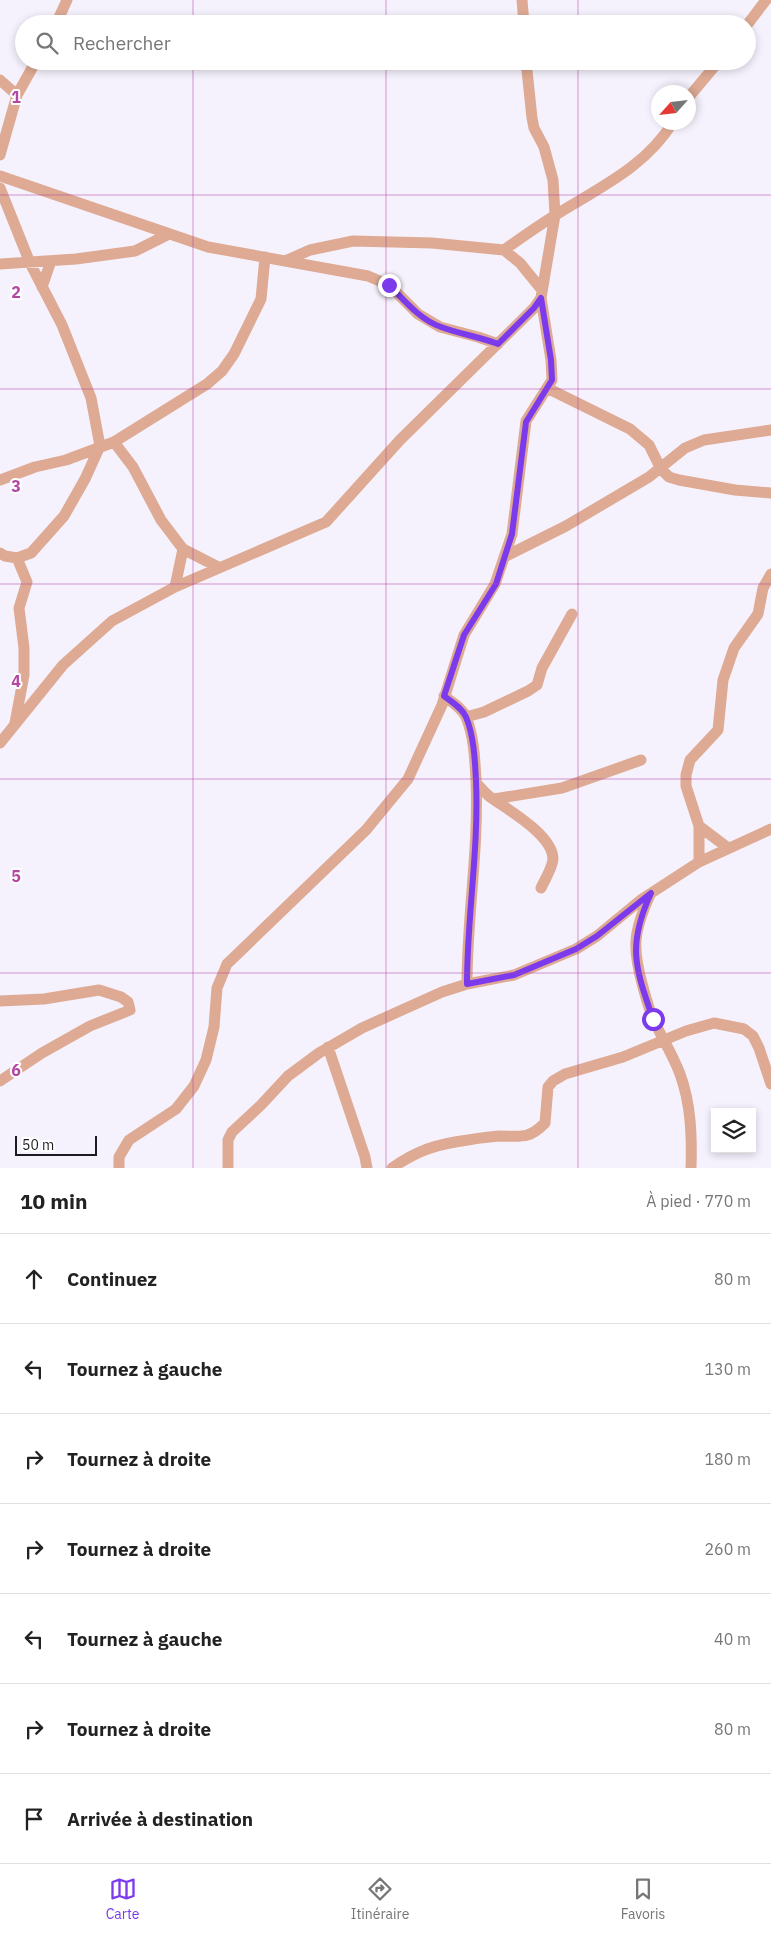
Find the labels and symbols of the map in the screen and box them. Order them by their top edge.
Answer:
north arrow [651,85,696,130]
text: 1 [11,87,21,107]
route end [378,274,401,297]
text: 2 [11,282,21,302]
text: 3 [11,476,21,496]
text: 4 [11,671,21,691]
text: 5 [11,866,21,886]
route start [642,1008,665,1031]
text: 6 [11,1060,21,1080]
scale bar [15,1133,98,1156]

